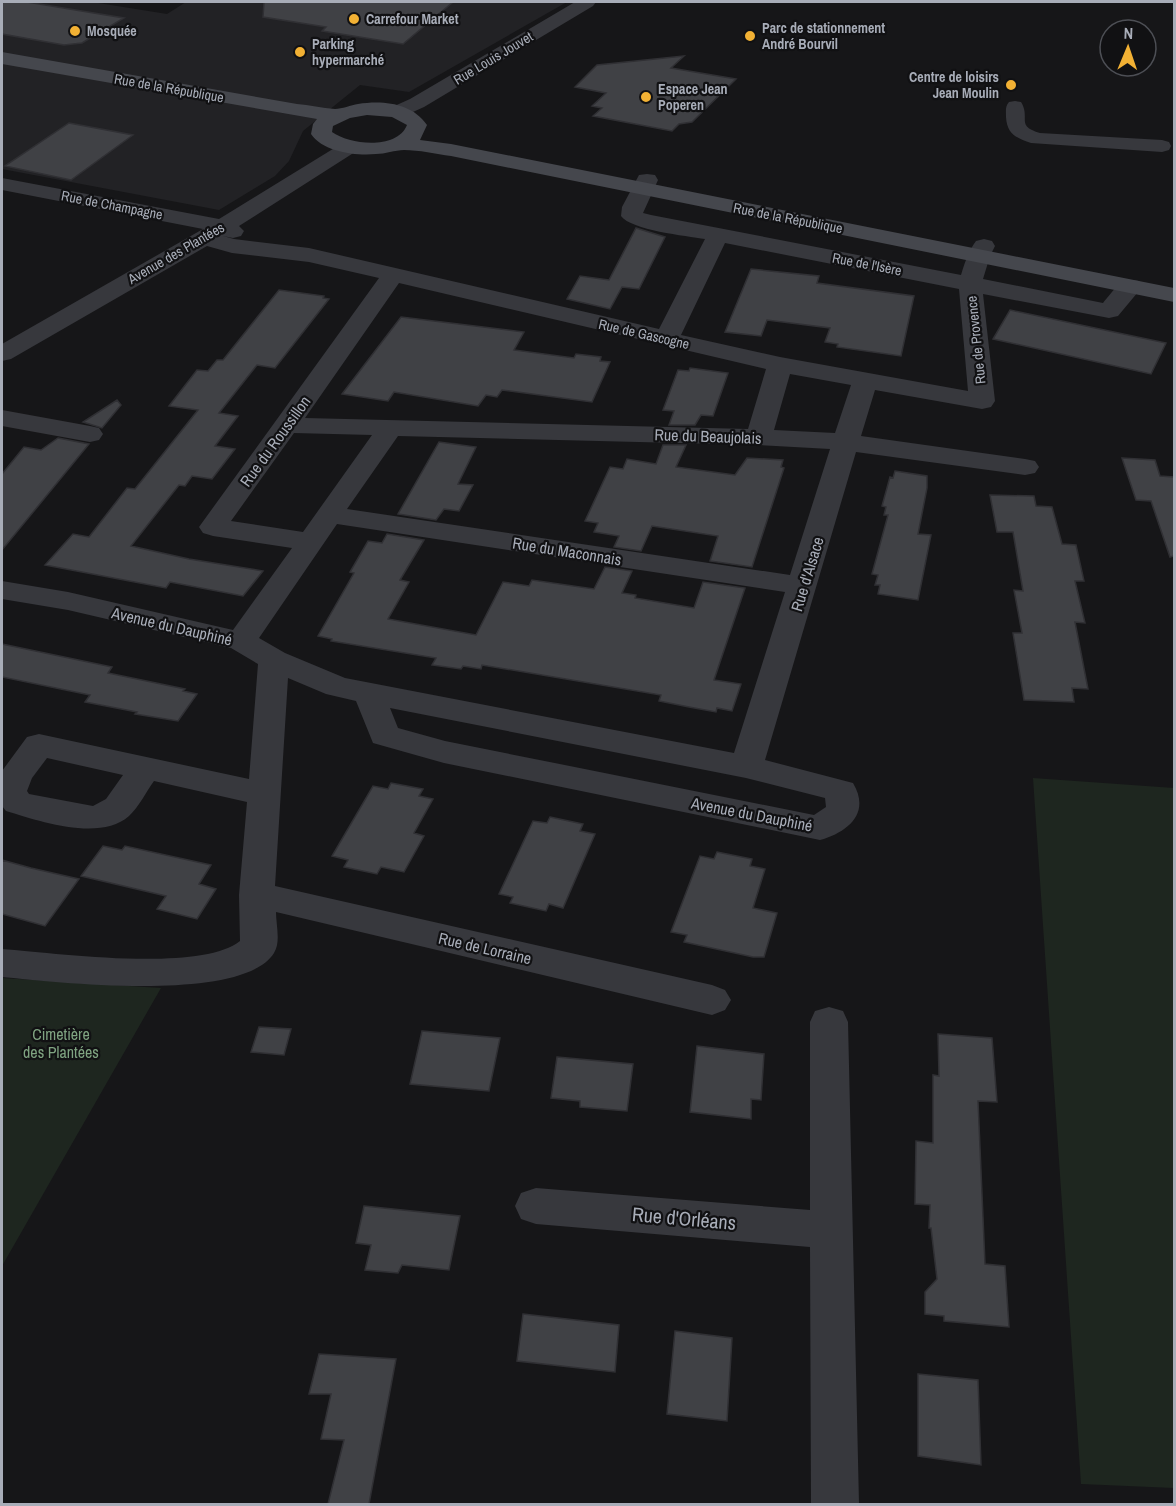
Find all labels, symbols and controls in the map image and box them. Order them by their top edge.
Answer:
place label: Carrefour Market [366,10,459,28]
marker: Carrefour Market [347,12,361,26]
north arrow [1098,18,1158,78]
place label: Parc de stationnement André Bourvil [762,19,885,53]
place label: Mosquée [87,22,137,40]
text: N [1123,22,1134,44]
marker: Mosquée [68,24,82,38]
street label: Rue Louis Jouvet [450,27,536,89]
marker: Parc de stationnement André Bourvil [743,29,757,43]
place label: Parking hypermarché [312,35,384,69]
marker: Parking hypermarché [293,45,307,59]
place label: Centre de loisirs Jean Moulin [909,68,999,102]
street label: Rue de la République [113,69,225,107]
marker: Centre de loisirs Jean Moulin [1004,78,1018,92]
place label: Espace Jean Poperen [658,80,728,114]
marker: Espace Jean Poperen [639,90,653,104]
street label: Rue de Champagne [60,186,164,224]
street label: Rue de la République [732,199,844,237]
street label: Avenue des Plantées [124,218,228,288]
street label: Rue de l'Isère [831,248,903,280]
street label: Rue de Provence [962,295,990,385]
street label: Rue de Gascogne [597,315,691,353]
street label: Rue du Roussillon [235,391,315,491]
street label: Rue du Beaujolais [654,423,762,449]
street label: Rue du Maconnais [511,532,623,570]
street label: Rue d'Alsace [785,534,829,614]
street label: Avenue du Dauphiné [109,601,234,651]
street label: Avenue du Dauphiné [689,791,814,837]
street label: Rue de Lorraine [436,927,534,969]
park label: Cimetière des Plantées [23,1023,99,1063]
street label: Rue d'Orléans [631,1200,737,1236]

